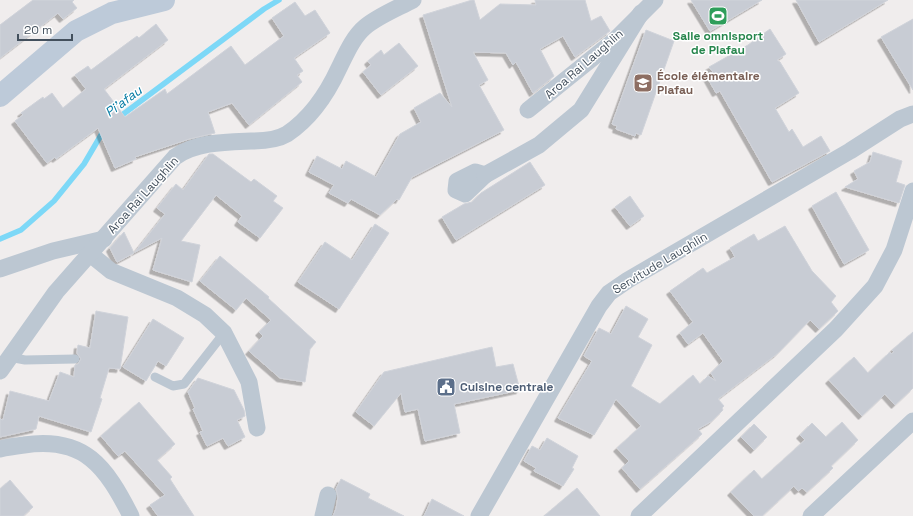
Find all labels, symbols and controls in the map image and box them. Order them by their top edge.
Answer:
sports icon: Salle omnisport de Piafau [707,5,729,27]
scale bar [18,16,72,42]
text: 20 m [24,22,52,38]
street label: Aroa Rai Laughlin [541,26,627,102]
place label: Salle omnisport de Piafau [673,28,763,58]
place label: École élémentaire Piafau [657,68,760,98]
school or university icon: École élémentaire Piafau [632,72,654,94]
water label: Pi'afau [101,81,146,121]
street label: Aroa Rai Laughlin [104,153,182,237]
street label: Servitude Laughlin [610,228,710,298]
public building icon: Cuisine centrale [435,376,457,398]
place label: Cuisine centrale [460,379,554,395]

